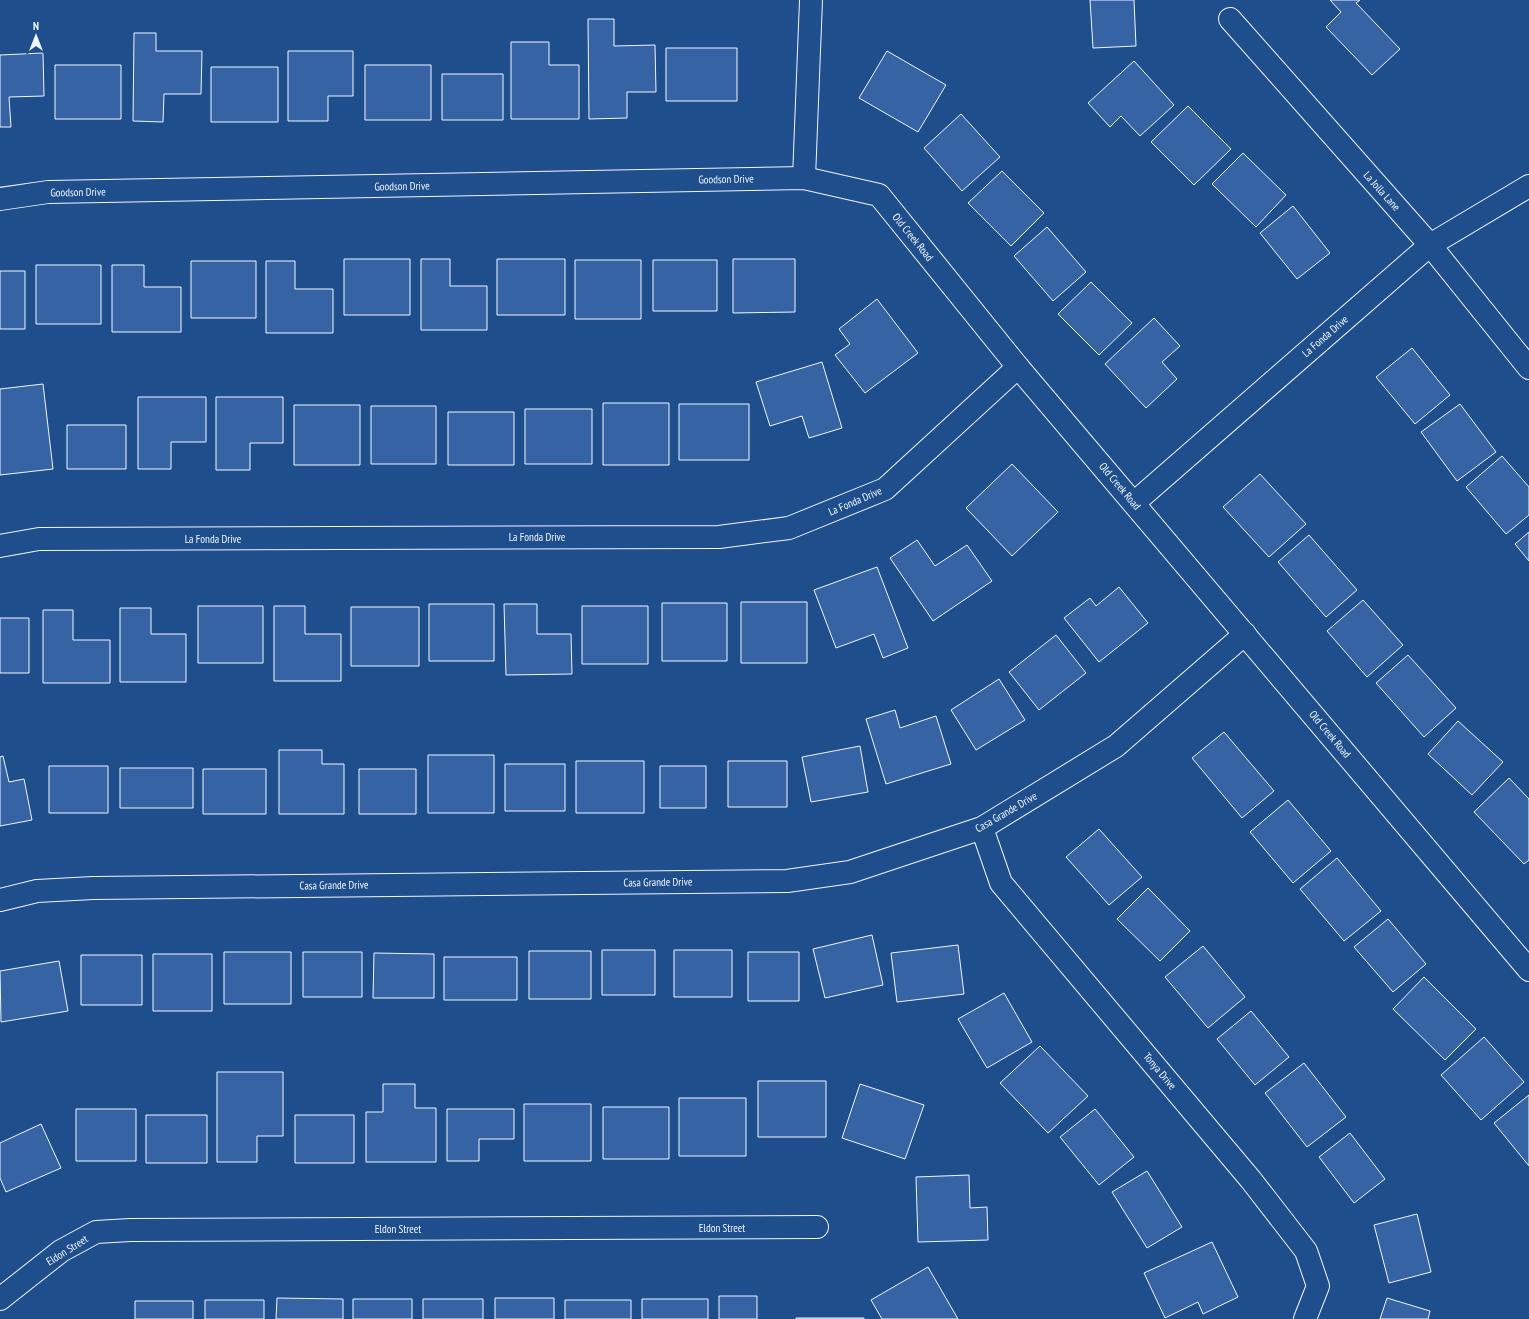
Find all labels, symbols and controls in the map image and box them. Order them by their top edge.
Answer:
north arrow [16,16,56,56]
text: N [33,19,39,33]
street label: La Jolla Lane [1361,168,1404,214]
street label: Goodson Drive [698,172,754,186]
street label: Goodson Drive [374,179,430,193]
street label: Goodson Drive [50,185,106,199]
street label: Old Creek Road [889,210,937,264]
street label: La Fonda Drive [1299,312,1351,360]
street label: Old Creek Road [1096,459,1144,513]
street label: La Fonda Drive [826,483,884,519]
street label: La Fonda Drive [509,530,566,544]
street label: La Fonda Drive [185,532,242,546]
street label: Old Creek Road [1306,707,1354,761]
street label: Casa Grande Drive [973,788,1040,835]
street label: Casa Grande Drive [623,874,693,890]
street label: Casa Grande Drive [299,877,369,893]
street label: Tonya Drive [1140,1050,1180,1093]
street label: Eldon Street [699,1221,745,1235]
street label: Eldon Street [375,1222,421,1236]
street label: Eldon Street [43,1232,91,1268]

